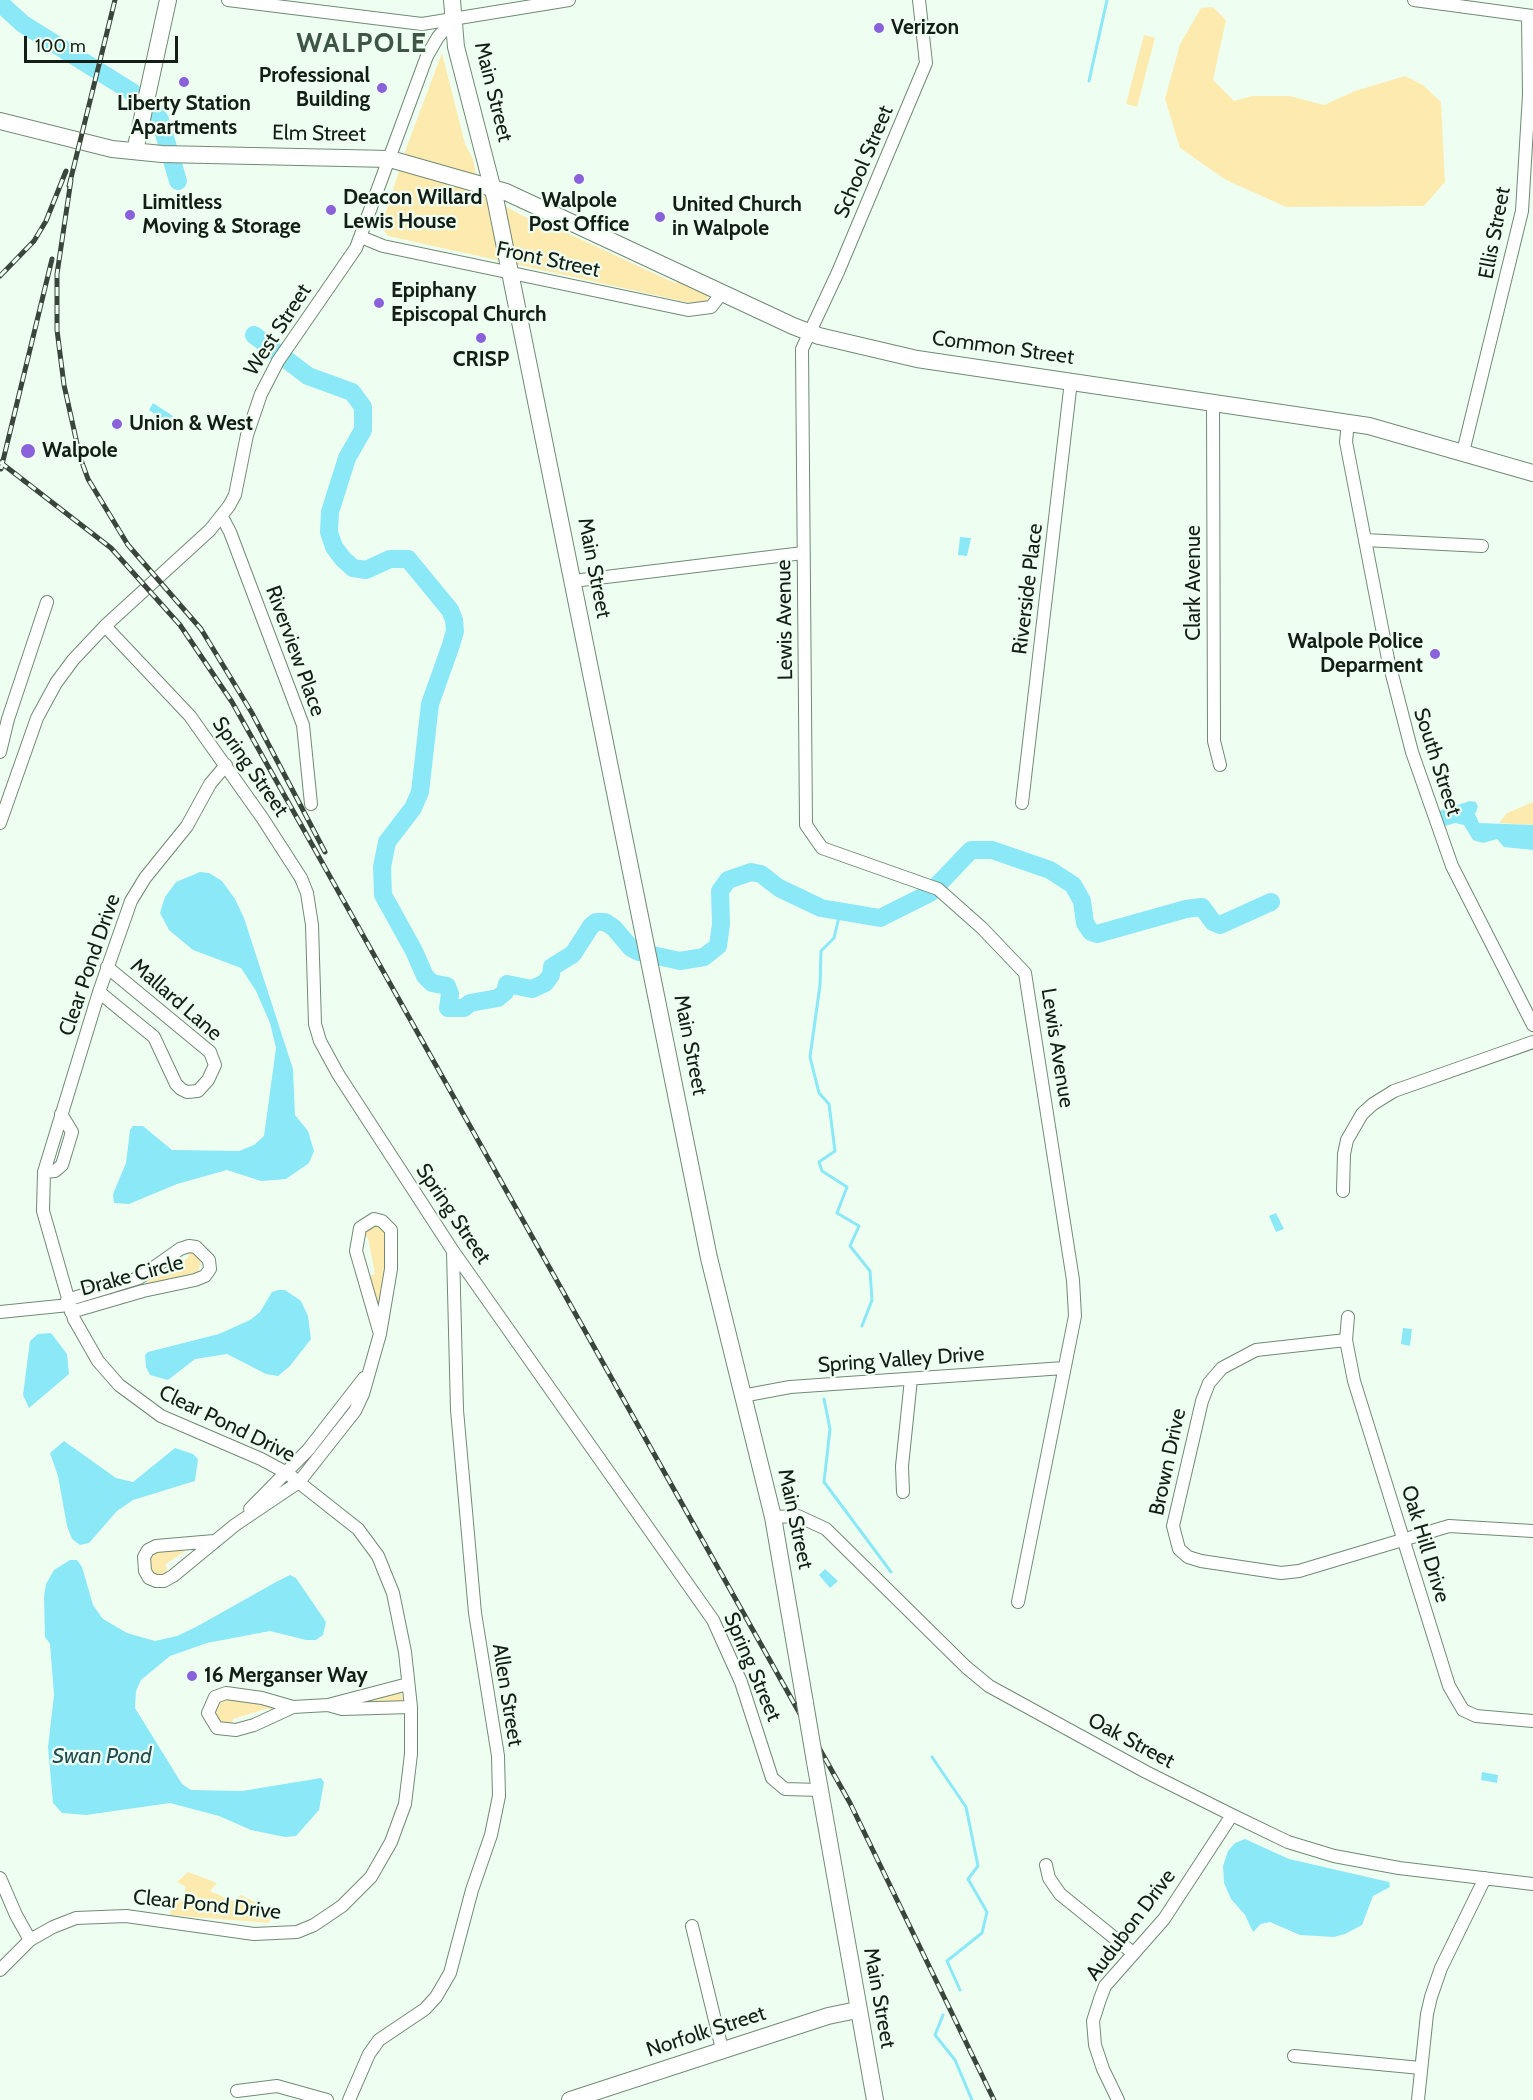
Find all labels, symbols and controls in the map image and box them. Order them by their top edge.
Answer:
place label: Verizon [891,15,959,41]
marker: Verizon [872,21,886,35]
scale bar [27,24,182,62]
district label: WALPOLE [296,28,428,60]
text: 100 m [35,35,86,57]
street label: Main Street [468,40,518,144]
place label: Professional Building [259,63,370,113]
marker: Liberty Station Apartments [177,75,191,89]
marker: Professional Building [375,81,389,95]
place label: Liberty Station Apartments [117,91,251,141]
street label: School Street [829,102,899,222]
street label: Elm Street [272,121,366,147]
marker: Walpole Post Office [572,172,586,186]
place label: Deacon Willard Lewis House [343,185,482,235]
street label: Ellis Street [1474,185,1516,281]
place label: Walpole Post Office [529,188,629,238]
place label: Limitless Moving & Storage [142,190,301,240]
place label: United Church in Walpole [672,192,802,242]
marker: Deacon Willard Lewis House [324,203,338,217]
marker: Limitless Moving & Storage [123,208,137,222]
marker: United Church in Walpole [653,210,667,224]
street label: Front Street [494,237,602,283]
place label: Epiphany Episcopal Church [391,278,547,328]
street label: West Street [239,279,317,381]
marker: Epiphany Episcopal Church [372,296,386,310]
street label: Common Street [930,326,1076,370]
marker: CRISP [474,331,488,345]
place label: CRISP [453,347,509,373]
place label: Union & West [129,411,253,437]
marker: Union & West [110,417,124,431]
place label: Walpole [42,438,118,464]
marker: Walpole [19,442,37,460]
street label: Main Street [572,516,616,620]
street label: Riverside Place [1007,522,1049,656]
street label: Clark Avenue [1181,525,1207,641]
street label: Lewis Avenue [771,559,799,681]
street label: Riverview Place [260,582,330,720]
place label: Walpole Police Deparment [1288,629,1423,679]
marker: Walpole Police Deparment [1428,647,1442,661]
street label: South Street [1408,705,1466,819]
street label: Spring Street [206,712,294,822]
street label: Clear Pond Drive [54,891,126,1039]
street label: Mallard Lane [125,953,227,1047]
street label: Lewis Avenue [1035,986,1079,1110]
street label: Main Street [668,993,712,1097]
street label: Spring Street [410,1159,496,1269]
street label: Drake Circle [78,1250,186,1302]
street label: Spring Valley Drive [817,1342,985,1378]
street label: Clear Pond Drive [155,1380,299,1468]
street label: Brown Drive [1144,1406,1192,1518]
street label: Main Street [772,1467,818,1571]
street label: Oak Hill Drive [1395,1482,1455,1606]
street label: Spring Street [718,1609,786,1725]
street label: Allen Street [486,1642,528,1748]
place label: 16 Merganser Way [204,1663,368,1689]
marker: 16 Merganser Way [185,1669,199,1683]
street label: Oak Street [1084,1708,1178,1774]
water label: Swan Pond [52,1744,152,1770]
street label: Audubon Drive [1081,1864,1181,1986]
street label: Clear Pond Drive [132,1885,282,1925]
street label: Main Street [858,1946,900,2050]
street label: Norfolk Street [643,2001,769,2063]

